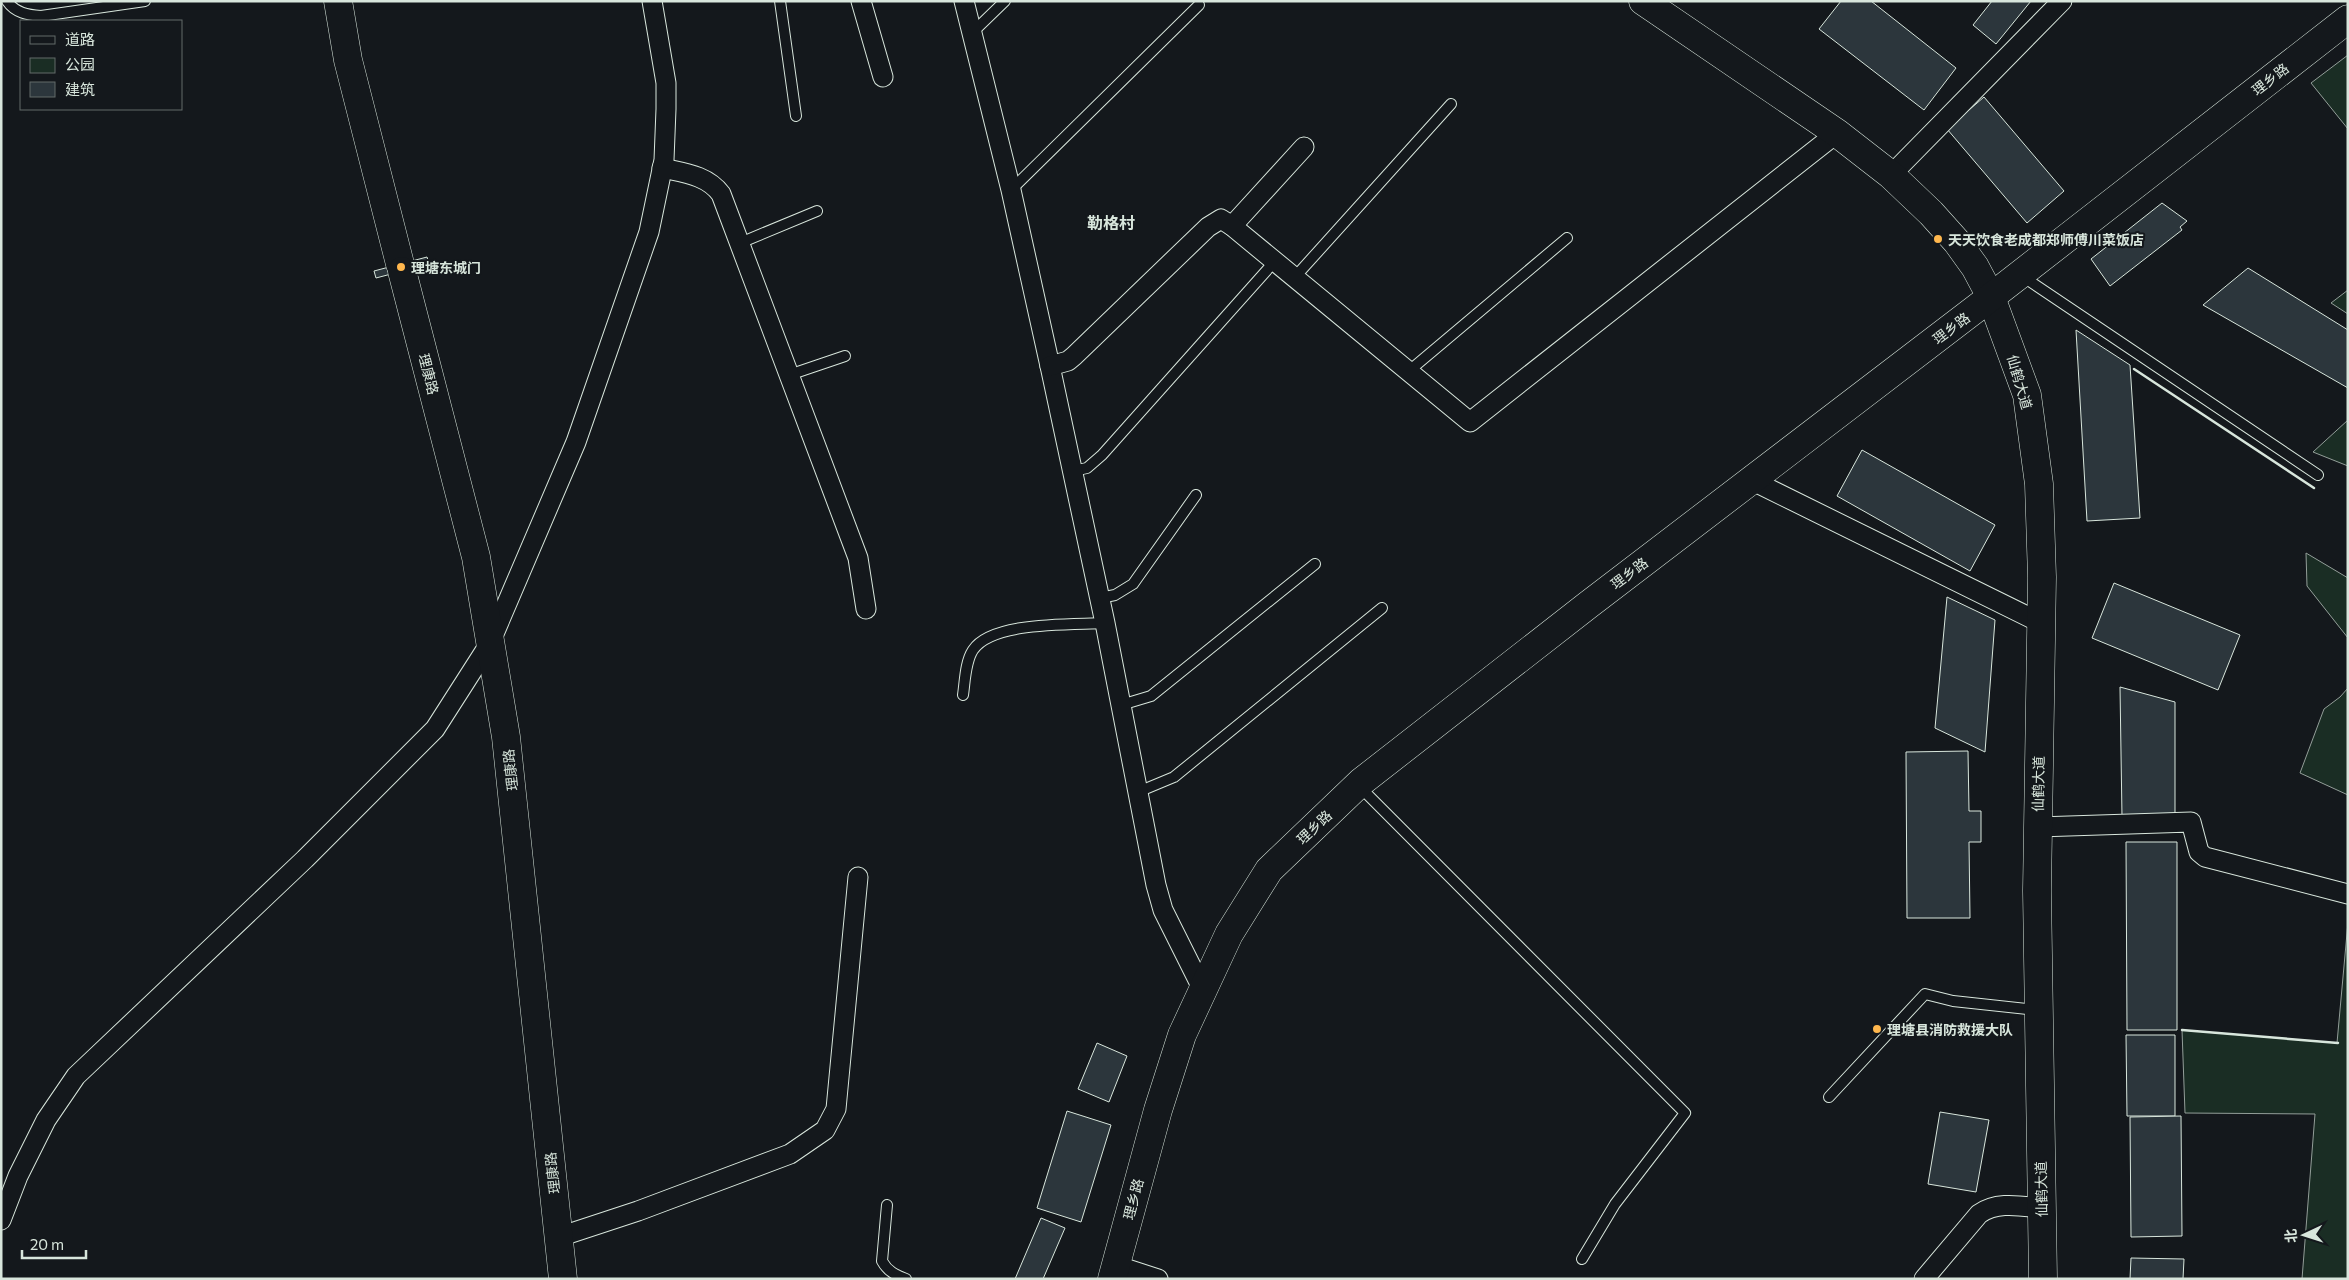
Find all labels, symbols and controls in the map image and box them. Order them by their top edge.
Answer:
legend [20,20,182,110]
text: 道路 [65,30,95,48]
text: 公园 [65,55,95,73]
street label: 理乡路 [2248,59,2292,99]
text: 建筑 [65,80,95,98]
district label: 勒格村 [1087,213,1135,232]
place label: 天天饮食老成都郑师傅川菜饭店 [1948,231,2144,248]
marker: 天天饮食老成都郑师傅川菜饭店 [1932,233,1944,245]
place label: 理塘东城门 [411,259,481,276]
marker: 理塘东城门 [395,261,407,273]
street label: 理乡路 [1929,309,1973,347]
street label: 理康路 [416,352,442,396]
street label: 仙鹤大道 [2004,353,2036,411]
street label: 理乡路 [1607,554,1651,592]
street label: 理康路 [499,748,521,792]
street label: 仙鹤大道 [2029,756,2047,812]
street label: 理乡路 [1293,806,1335,848]
place label: 理塘县消防救援大队 [1887,1021,2013,1038]
marker: 理塘县消防救援大队 [1871,1023,1883,1035]
street label: 理康路 [541,1151,563,1195]
street label: 仙鹤大道 [2032,1161,2050,1217]
street label: 理乡路 [1119,1177,1147,1221]
north arrow [2279,1210,2329,1260]
scale bar [22,1228,86,1260]
text: 北 [2282,1228,2300,1244]
text: 20 m [30,1235,64,1253]

